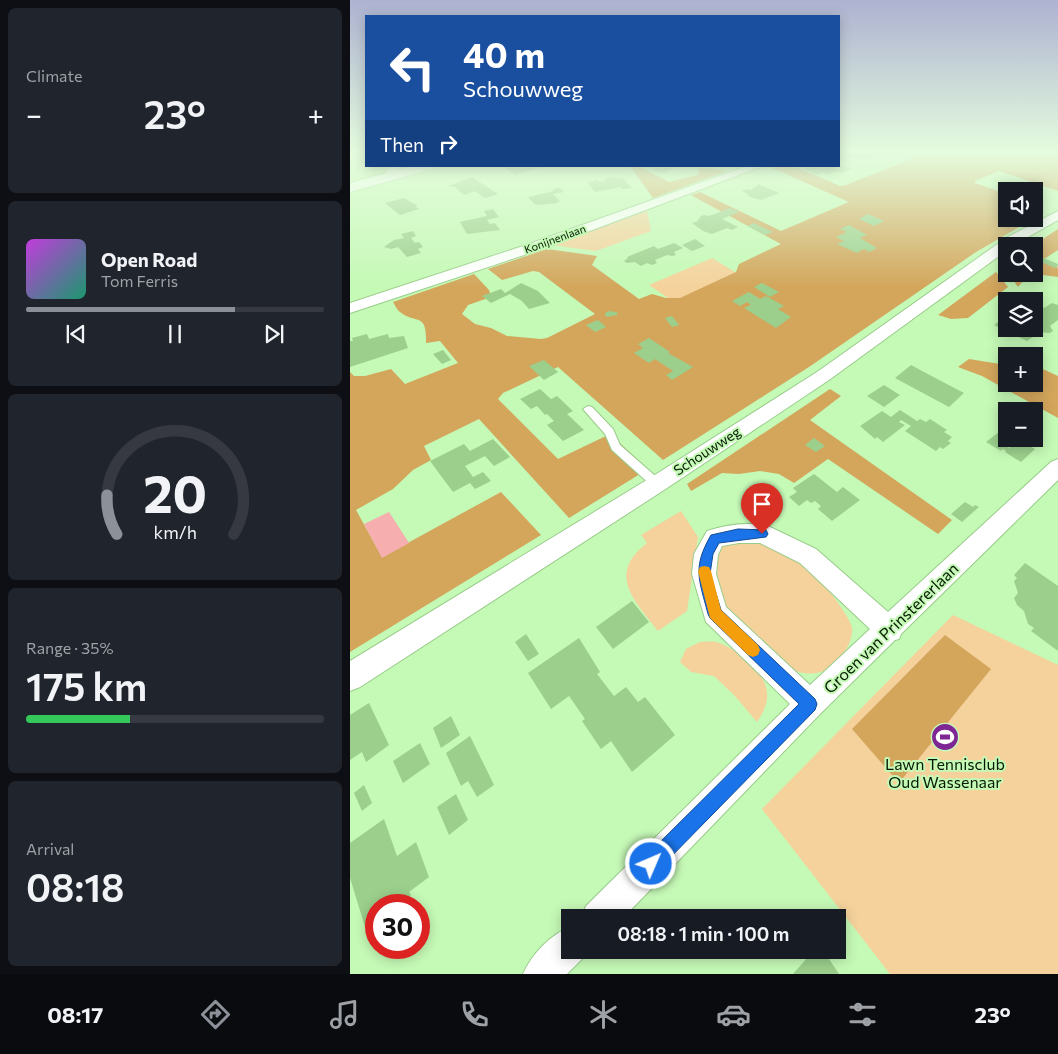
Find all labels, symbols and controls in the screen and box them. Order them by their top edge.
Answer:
text: 40 m [463,32,545,75]
icon: left [380,35,445,100]
text: Climate [26,66,82,85]
text: Schouwweg [463,75,583,102]
text: 23° [144,90,206,137]
text: − [26,97,42,131]
text: + [308,97,324,131]
icon: right [434,130,462,158]
text: Then [380,133,424,156]
map controls [998,182,1043,447]
button: sound [998,182,1043,227]
street label: Konijnenlaan [522,221,587,256]
button: search [998,237,1043,282]
text: Open Road [101,248,197,271]
text: Tom Ferris [101,271,178,290]
button: layers [998,292,1043,337]
icon: previous [62,320,90,348]
icon: pause [161,320,189,348]
icon: next [260,320,288,348]
button: + [998,347,1043,392]
button: − [998,402,1043,447]
street label: Schouwweg [670,422,744,479]
text: 20 [143,460,207,524]
pin [741,483,783,534]
icon: arrive [748,490,776,518]
text: km/h [153,521,197,543]
street label: Groen van Prinstererlaan [819,558,962,697]
text: Range · 35% [26,638,113,657]
text: 175 km [26,662,147,709]
sports icon: Lawn Tennisclub Oud Wassenaar [930,722,960,752]
place label: Lawn Tennisclub Oud Wassenaar [885,754,1005,791]
position arrow [624,837,676,889]
text: Arrival [26,839,74,858]
text: 08:18 [26,863,124,910]
speed limit sign: 30 [365,894,430,959]
text: 08:18 · 1 min · 100 m [618,922,789,945]
icon: directions [198,997,233,1032]
icon: music [327,997,362,1032]
icon: phone [457,997,492,1032]
icon: climate [586,997,621,1032]
icon: car [716,997,751,1032]
icon: filters [845,997,880,1032]
text: 08:17 [47,1001,103,1028]
text: 23° [974,1001,1011,1028]

